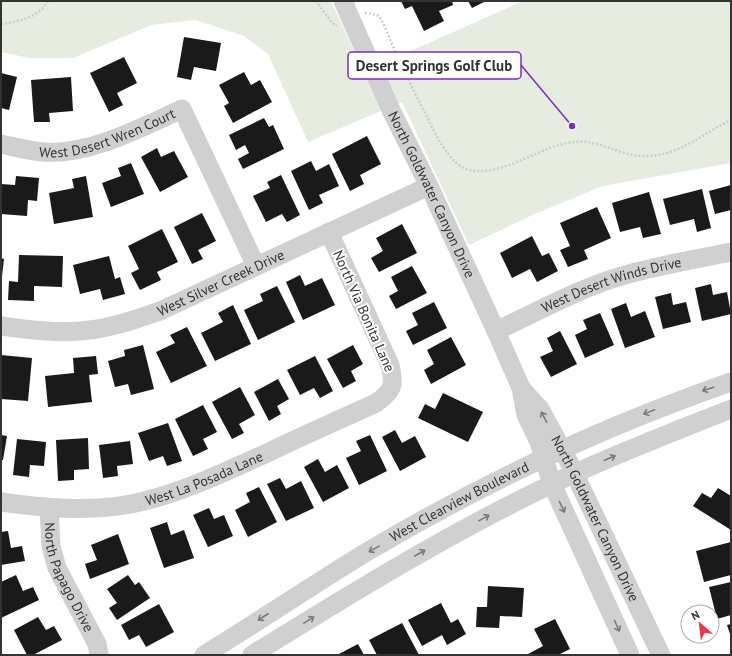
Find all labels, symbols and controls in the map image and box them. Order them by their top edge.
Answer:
callout: Desert Springs Golf Club [348,52,521,79]
text: Desert Springs Golf Club [356,56,512,75]
street label: West Desert Wren Court [38,104,178,162]
street label: North Goldwater Canyon Drive [384,108,479,281]
street label: West Silver Creek Drive [154,245,287,320]
street label: North Via Bonita Lane [329,247,399,375]
street label: West Desert Winds Drive [538,253,683,317]
one-way arrow [702,386,714,394]
one-way arrow [644,409,656,417]
one-way arrow [540,411,547,423]
street label: North Goldwater Canyon Drive [547,432,643,605]
street label: West La Posada Lane [143,447,266,510]
one-way arrow [604,453,616,461]
street label: West Clearview Boulevard [386,458,532,546]
one-way arrow [559,501,566,513]
one-way arrow [478,513,490,521]
street label: North Papago Drive [41,522,98,635]
one-way arrow [368,545,380,553]
one-way arrow [414,548,426,556]
north arrow [680,604,720,644]
text: N [689,607,702,623]
one-way arrow [257,614,269,622]
one-way arrow [303,615,315,623]
one-way arrow [613,619,621,631]

